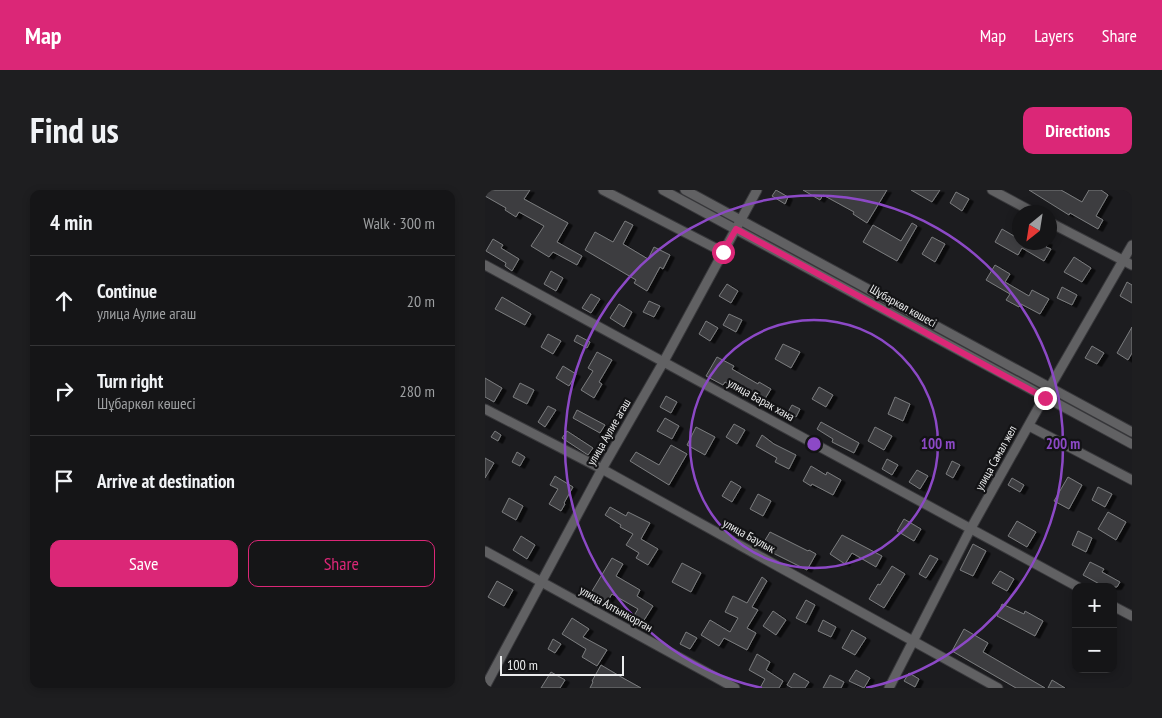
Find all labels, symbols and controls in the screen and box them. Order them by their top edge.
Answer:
text: Map [25,20,62,51]
text: Map [980,24,1006,47]
text: Layers [1034,24,1074,47]
text: Share [1102,24,1137,47]
text: Find us [30,107,119,153]
button: Directions [1023,107,1132,154]
north arrow [1012,205,1057,250]
text: 4 min [50,209,92,236]
text: Walk · 300 m [363,213,435,233]
route start [712,241,735,264]
text: Continue [97,279,157,303]
street label: Шұбаркөл көшесі [867,281,939,330]
icon: ahead [50,287,78,315]
text: 20 m [407,291,435,311]
text: улица Аулие агаш [97,303,196,323]
text: Turn right [97,369,163,393]
street label: улица Барак хана [725,375,798,424]
icon: right [50,377,78,405]
text: 280 m [400,381,435,401]
route end [1034,387,1057,410]
text: Шұбаркөл көшесі [97,393,196,413]
street label: улица Аулие агаш [583,396,634,468]
street label: улица Самал жел [972,423,1020,493]
text: 100 m [921,434,955,453]
text: 200 m [1046,434,1080,453]
centre of rings [805,435,823,453]
icon: arrive [50,467,78,495]
text: Arrive at destination [97,469,235,493]
street label: улица Баулык [720,515,778,556]
button: Save [50,540,238,587]
button: Share [248,540,435,587]
street label: улица Алтынкорган [577,582,655,635]
map controls [1072,583,1117,673]
button: + [1072,583,1117,628]
button: − [1072,628,1117,673]
scale bar [500,653,624,676]
text: 100 m [507,656,538,674]

